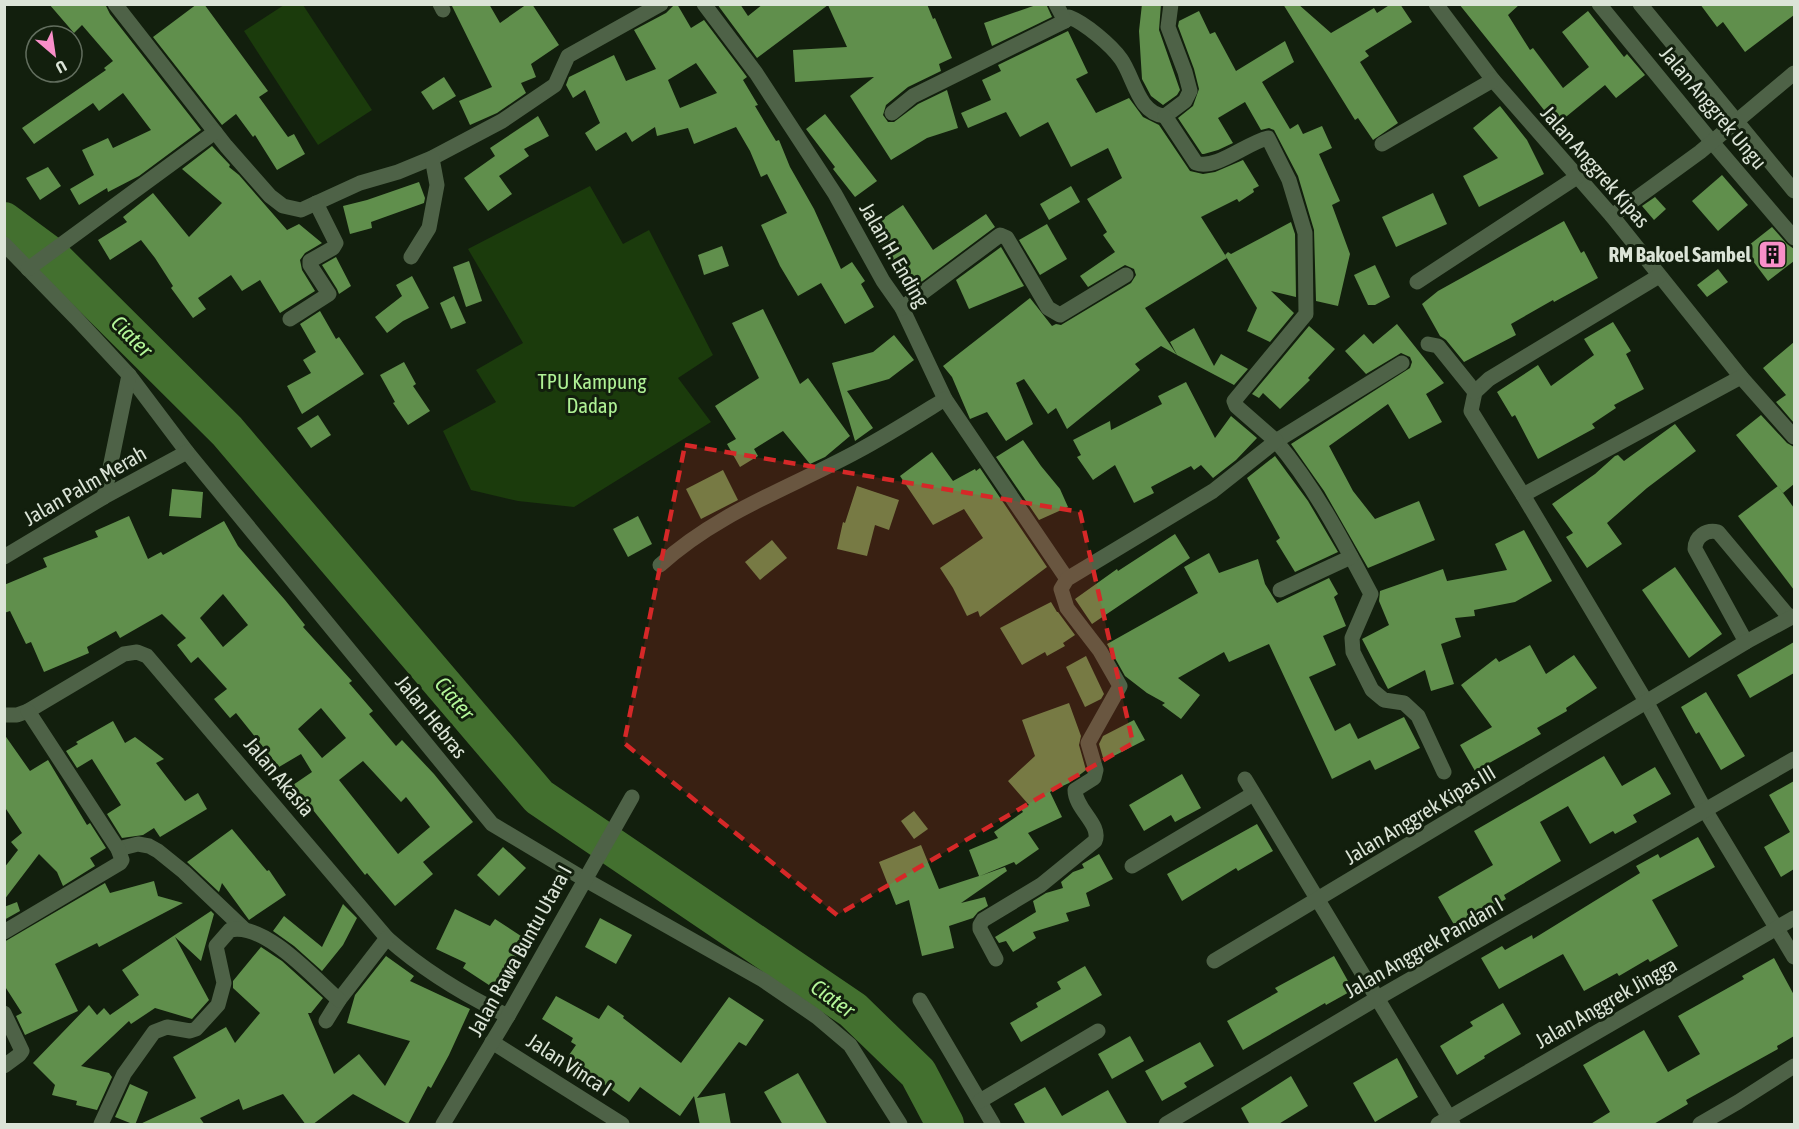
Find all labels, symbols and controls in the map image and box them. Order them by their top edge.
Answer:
north arrow [24,24,84,84]
street label: Jalan Anggrek Ungu [1656,41,1772,174]
text: U [53,57,70,77]
street label: Jalan Anggrek Kipas [1536,101,1655,232]
street label: Jalan H. Ending [855,198,934,311]
building icon: RM Bakoel Sambel [1756,239,1788,271]
place label: RM Bakoel Sambel [1608,242,1751,266]
water label: Ciater [106,310,159,363]
park label: TPU Kampung Dadap [538,369,646,417]
street label: Jalan Palm Merah [19,440,150,530]
street label: Jalan Hebras [391,670,472,763]
water label: Ciater [430,671,481,726]
street label: Jalan Akasia [240,732,320,821]
street label: Jalan Anggrek Kipas III [1340,760,1499,869]
street label: Jalan Rawa Buntu Utara I [462,861,576,1040]
street label: Jalan Anggrek Pandan I [1340,892,1507,1002]
street label: Jalan Anggrek Jingga [1530,952,1681,1052]
water label: Ciater [806,973,861,1023]
street label: Jalan Vinca I [523,1028,616,1100]

